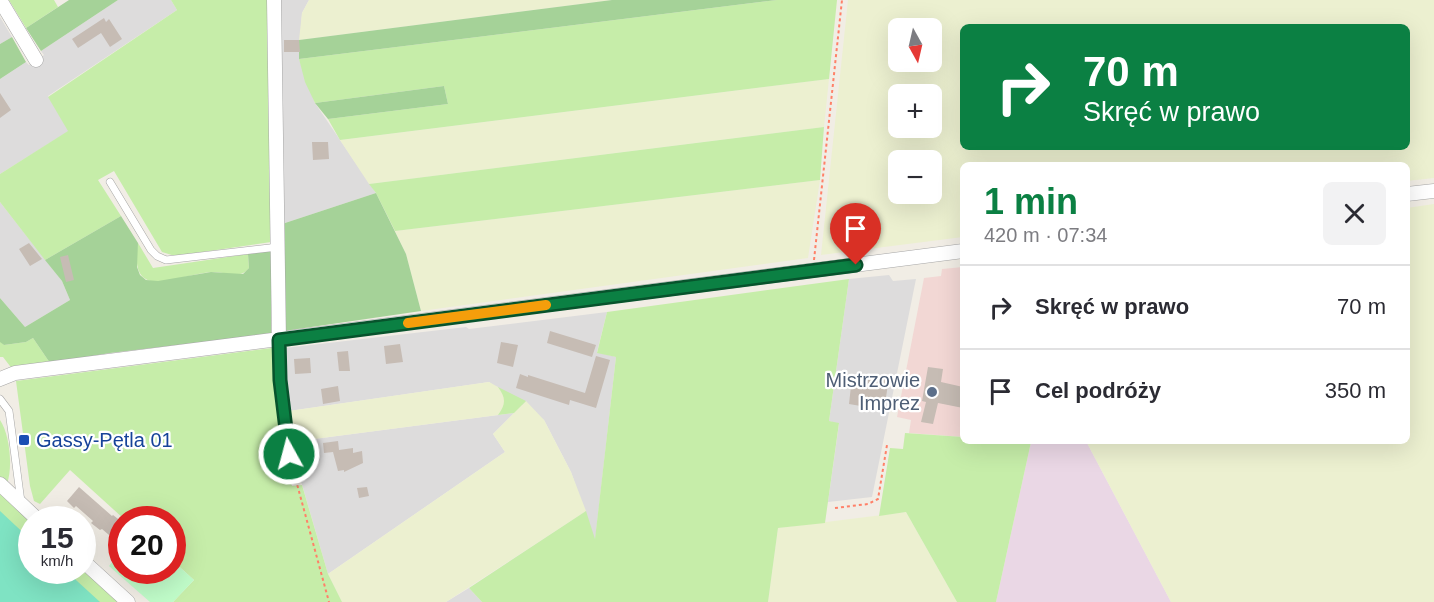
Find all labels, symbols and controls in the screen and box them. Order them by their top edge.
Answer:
north arrow [888,18,942,72]
map controls [888,18,942,204]
icon: right [984,48,1062,126]
text: 70 m [1083,48,1179,95]
button: + [888,84,942,138]
text: Skręć w prawo [1083,97,1260,127]
button: − [888,150,942,204]
text: 1 min [984,181,1078,222]
button: close [1323,182,1386,245]
pin [830,203,881,265]
icon: arrive [839,212,872,245]
text: 420 m · 07:34 [984,224,1107,246]
icon: right [984,291,1017,324]
text: Skręć w prawo [1035,294,1189,319]
text: 70 m [1337,294,1386,319]
place label: Mistrzowie Imprez [826,369,920,414]
icon: arrive [984,375,1017,408]
text: Cel podróży [1035,378,1161,403]
text: 350 m [1325,378,1386,403]
marker: Mistrzowie Imprez [925,385,939,399]
position arrow [257,422,321,486]
place label: Gassy-Pętla 01 [36,429,173,451]
marker: Gassy-Pętla 01 [17,433,31,447]
speed limit sign: 20 [108,506,186,584]
text: 15 [40,521,74,554]
text: km/h [41,552,73,569]

